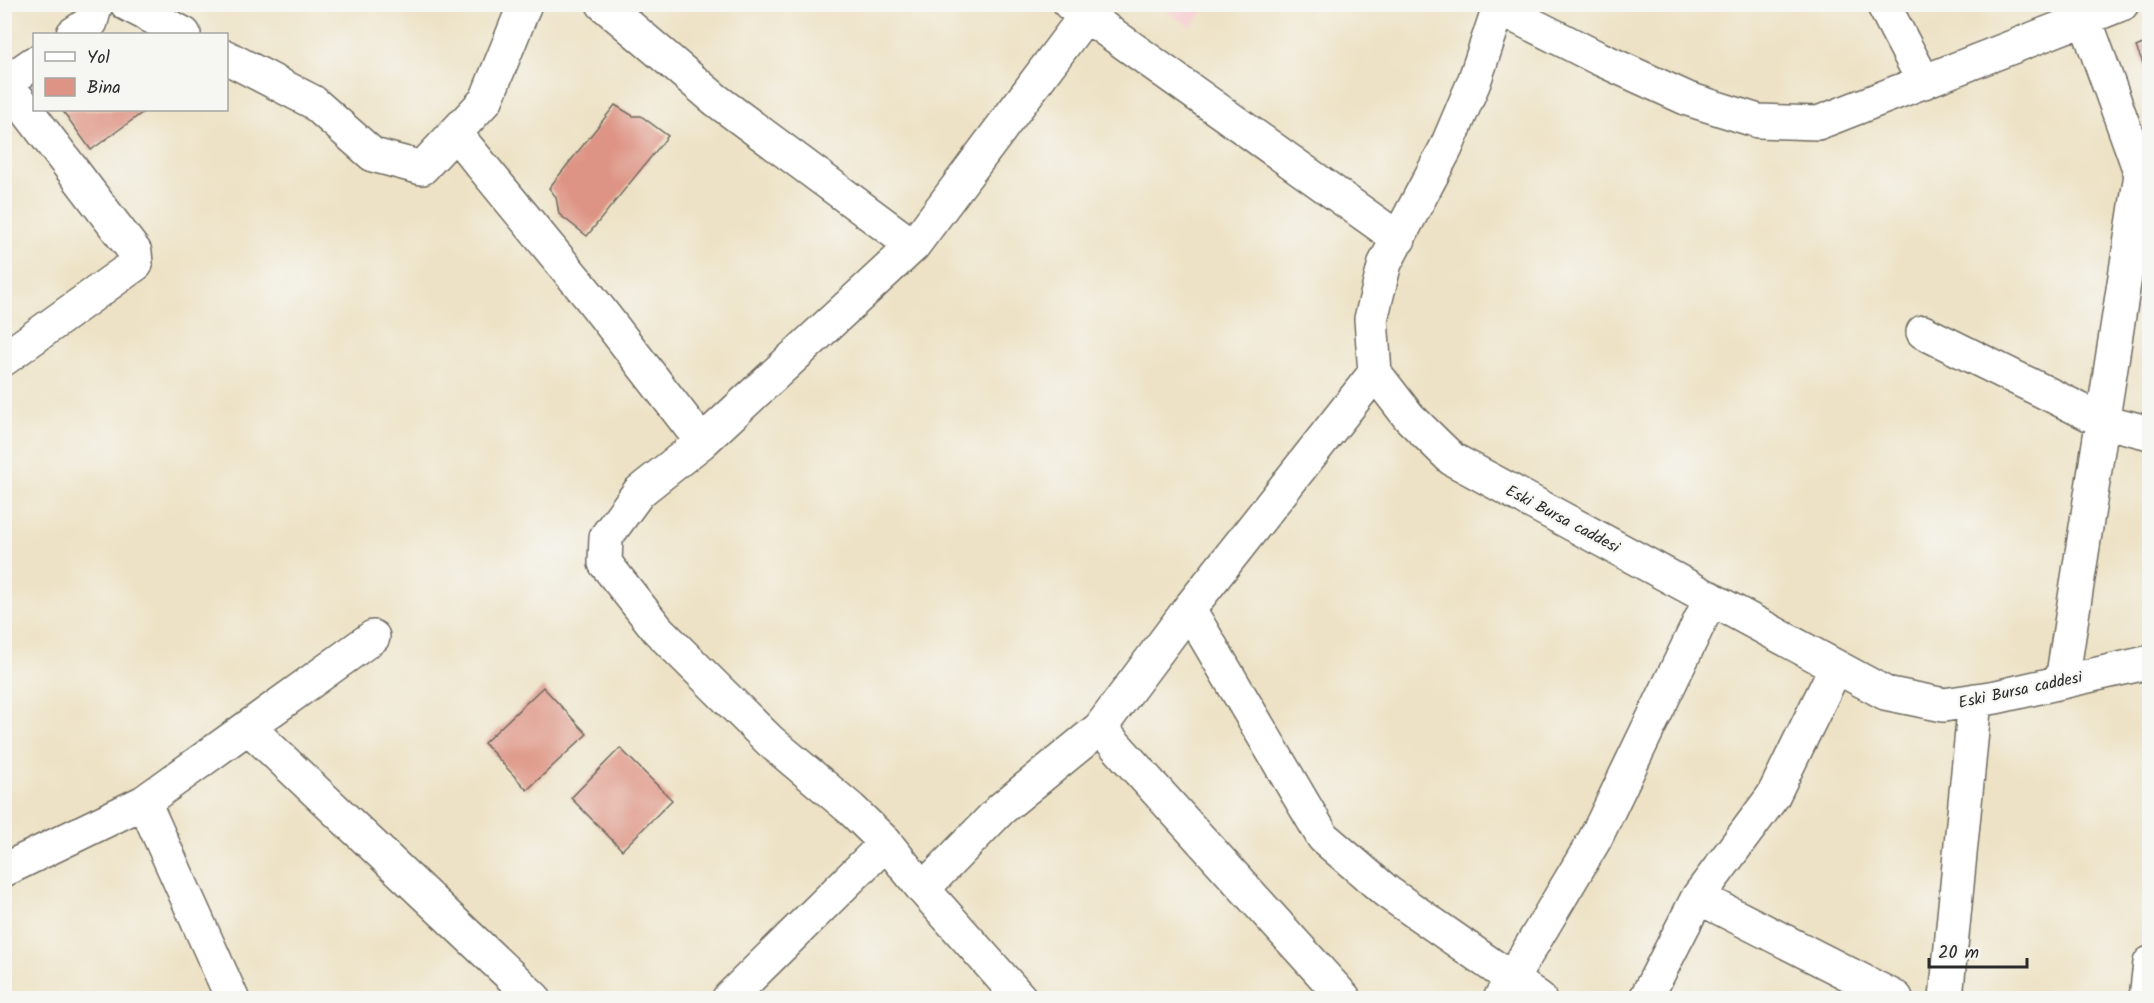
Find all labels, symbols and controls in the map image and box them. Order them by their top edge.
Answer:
legend [33,33,228,111]
text: Yol [87,44,111,73]
text: Bina [87,74,121,103]
street label: Eski Bursa caddesi [1501,479,1625,561]
street label: Eski Bursa caddesi [1956,665,2086,716]
scale bar [1929,931,2026,969]
text: 20 m [1938,939,1979,968]

